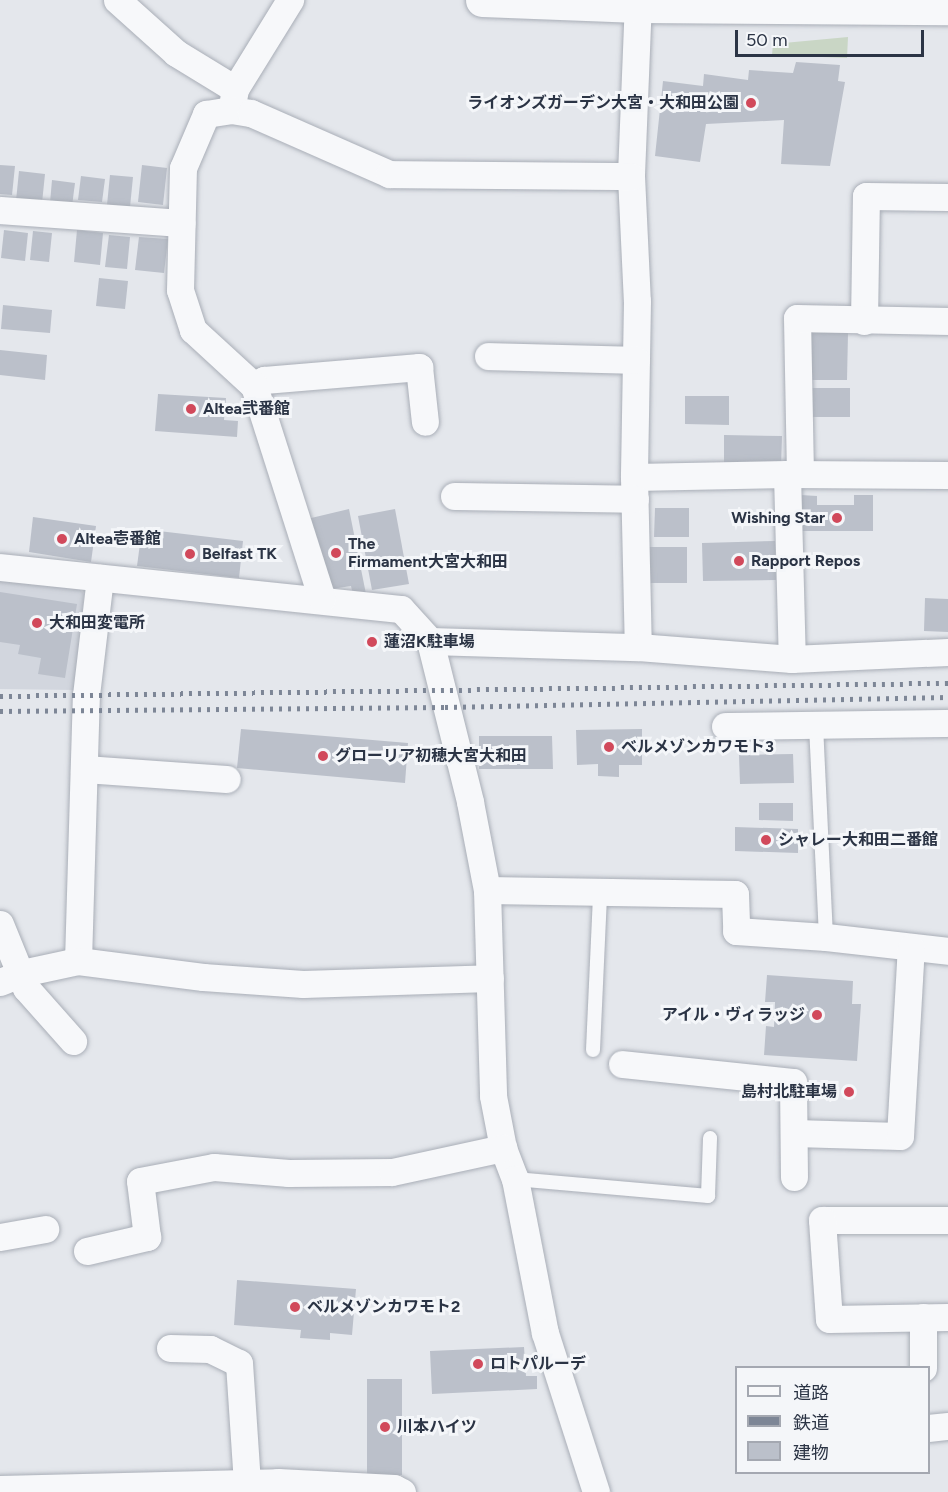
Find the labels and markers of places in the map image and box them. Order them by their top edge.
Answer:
place label: ライオンズガーデン大宮・大和田公園 [467,93,739,113]
marker: ライオンズガーデン大宮・大和田公園 [744,96,758,110]
place label: Altea弐番館 [203,399,290,419]
marker: Altea弐番館 [184,402,198,416]
place label: Wishing Star [731,508,825,528]
marker: Wishing Star [830,511,844,525]
place label: Altea壱番館 [74,529,161,549]
marker: Altea壱番館 [55,532,69,546]
place label: The Firmament大宮大和田 [348,534,508,572]
place label: Belfast TK [202,544,277,564]
marker: The Firmament大宮大和田 [329,546,343,560]
marker: Belfast TK [183,547,197,561]
place label: Rapport Repos [751,551,860,571]
marker: Rapport Repos [732,554,746,568]
place label: 大和田変電所 [49,613,145,633]
marker: 大和田変電所 [30,616,44,630]
place label: 蓮沼K駐車場 [384,632,475,652]
marker: 蓮沼K駐車場 [365,635,379,649]
place label: ベルメゾンカワモト3 [621,737,774,757]
marker: ベルメゾンカワモト3 [602,740,616,754]
place label: グローリア初穂大宮大和田 [335,746,527,766]
marker: グローリア初穂大宮大和田 [316,749,330,763]
place label: シャレー大和田二番館 [778,830,938,850]
marker: シャレー大和田二番館 [759,833,773,847]
place label: アイル・ヴィラッジ [661,1005,805,1025]
marker: アイル・ヴィラッジ [810,1008,824,1022]
place label: 島村北駐車場 [741,1082,837,1102]
marker: 島村北駐車場 [842,1085,856,1099]
place label: ベルメゾンカワモト2 [307,1297,460,1317]
marker: ベルメゾンカワモト2 [288,1300,302,1314]
place label: ロトパルーデ [490,1354,586,1374]
marker: ロトパルーデ [471,1357,485,1371]
place label: 川本ハイツ [397,1417,477,1437]
marker: 川本ハイツ [378,1420,392,1434]

